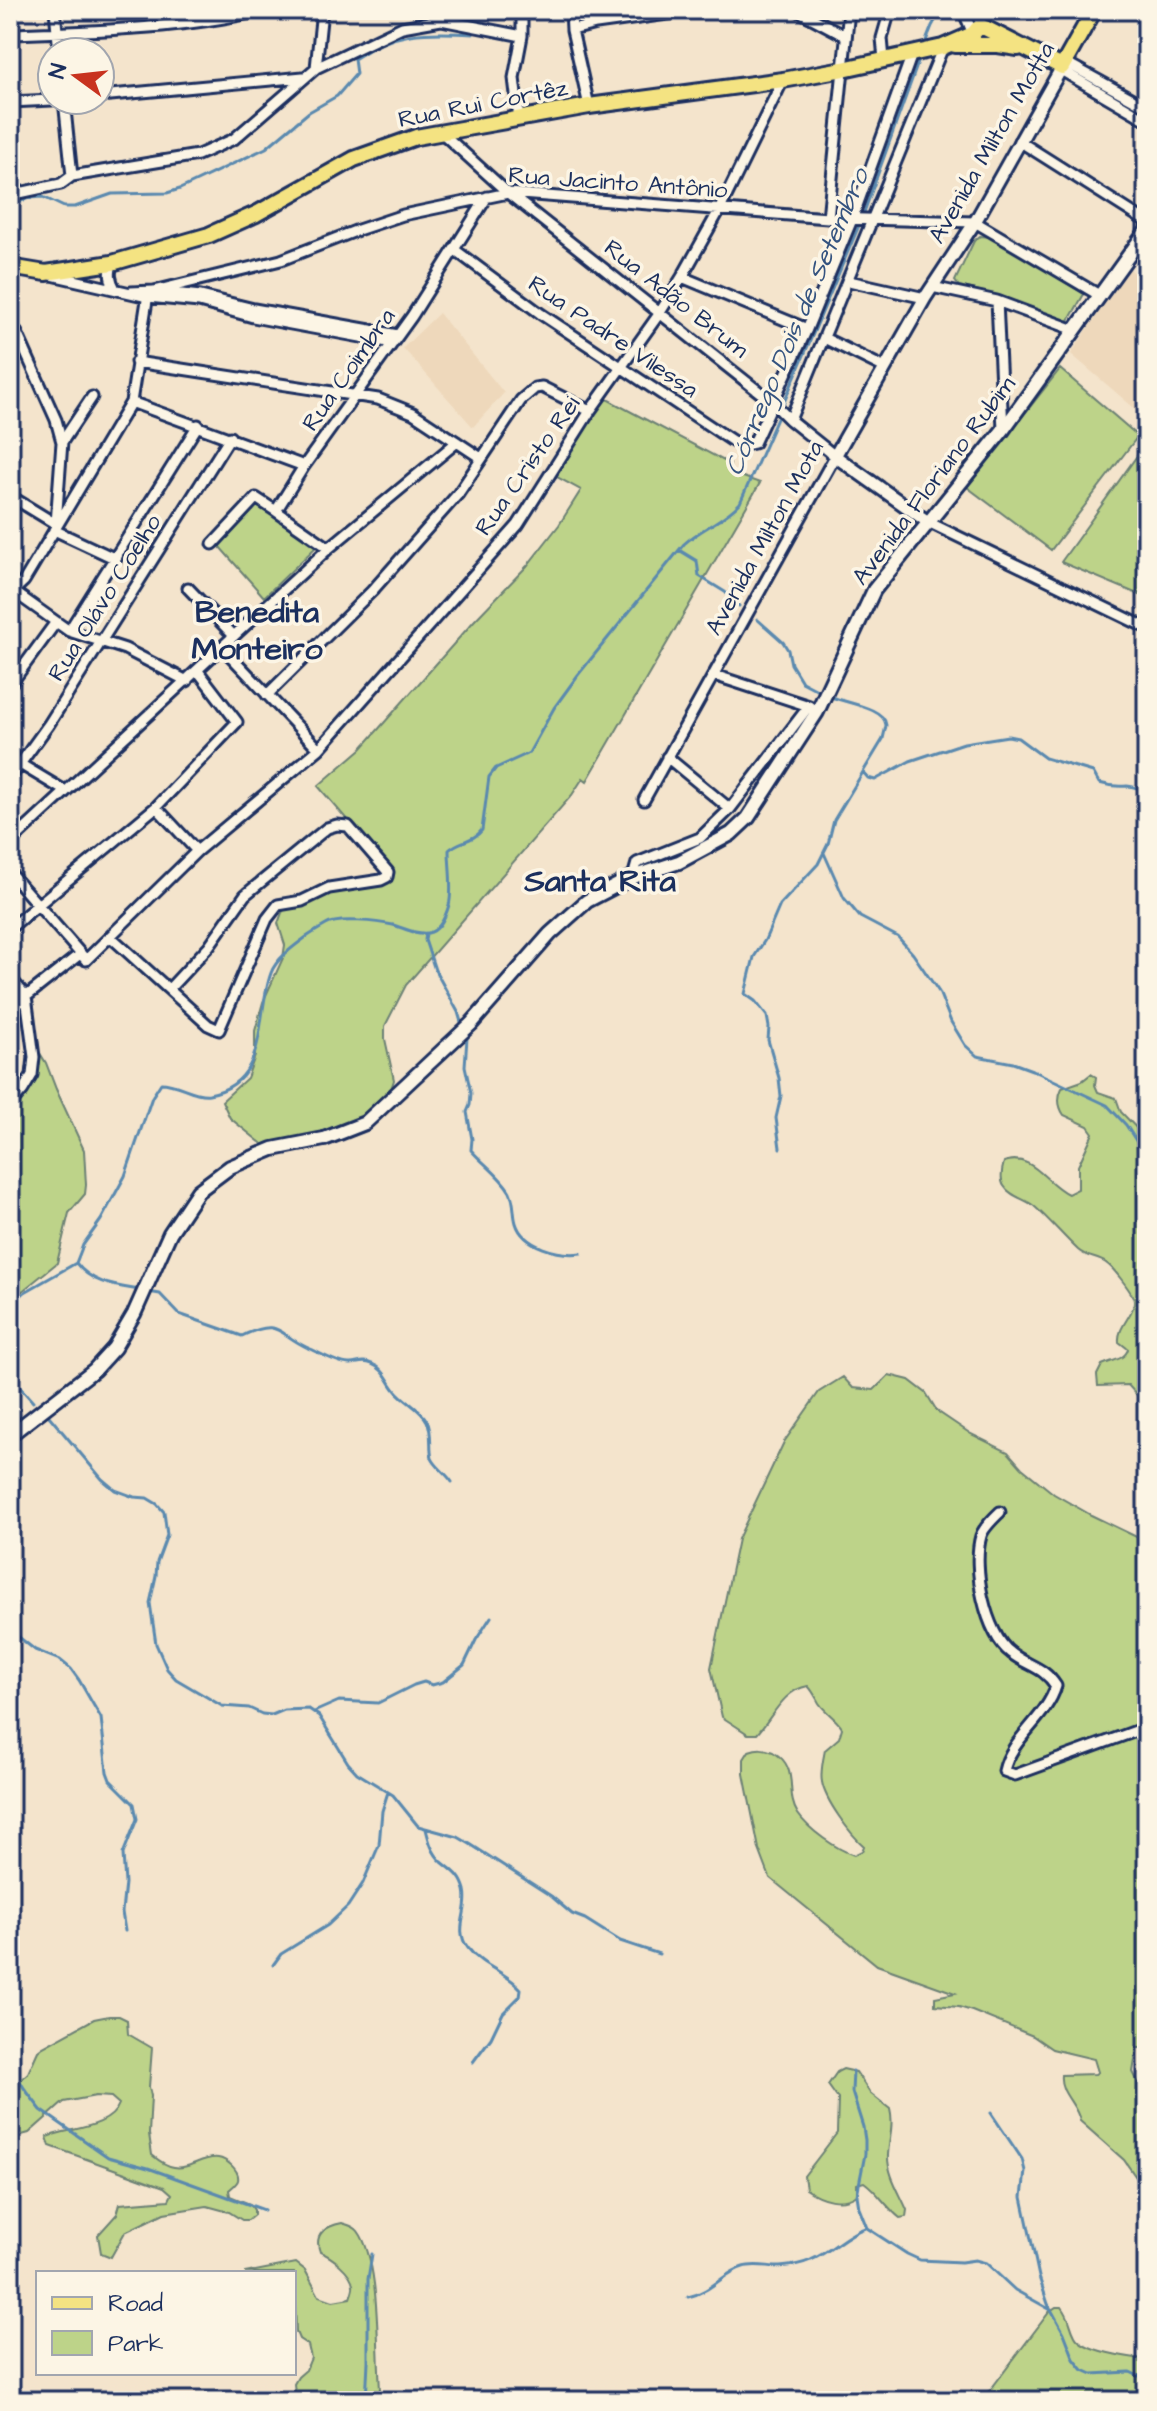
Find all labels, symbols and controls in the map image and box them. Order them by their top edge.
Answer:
north arrow [36,36,116,116]
street label: Avenida Milton Motta [920,36,1064,250]
text: N [41,60,75,82]
street label: Rua Rui Cortêz [395,71,571,137]
street label: Rua Jacinto Antônio [507,158,729,208]
water label: Córrego Dois de Setembro [716,161,880,481]
street label: Rua Adão Brum [596,232,756,367]
street label: Rua Padre Vilessa [521,267,705,407]
street label: Rua Coimbra [294,302,404,438]
street label: Avenida Floriano Rubim [844,369,1024,593]
street label: Rua Cristo Rei [467,389,589,543]
street label: Avenida Milton Mota [697,434,833,642]
street label: Rua Olávo Coelho [40,507,170,688]
district label: Benedita Monteiro [191,590,324,672]
district label: Santa Rita [523,859,677,904]
legend [36,2271,296,2375]
text: Road [108,2287,163,2321]
text: Park [108,2327,164,2361]

